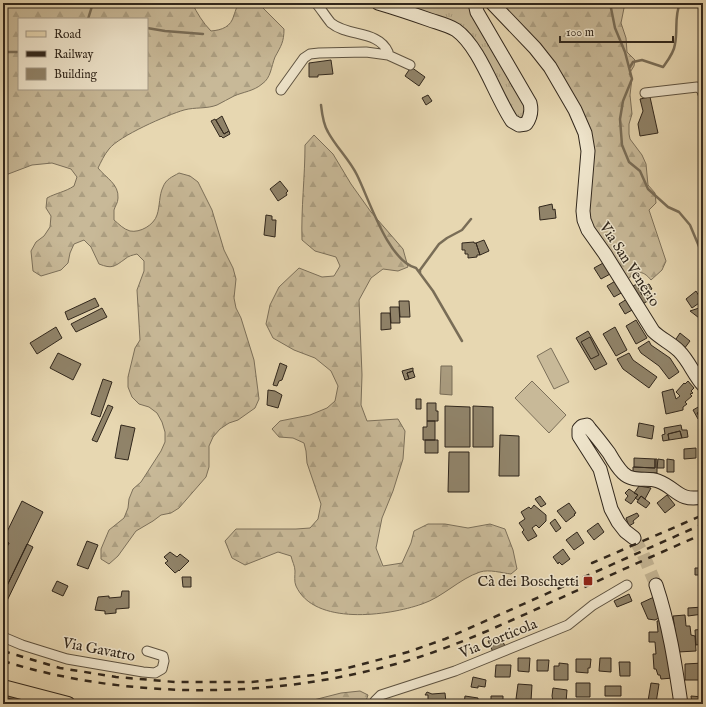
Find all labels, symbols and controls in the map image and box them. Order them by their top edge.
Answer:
legend [18,18,148,90]
scale bar [560,18,673,44]
text: 100 m [566,25,594,40]
text: Road [54,27,82,42]
text: Railway [54,47,93,62]
text: Building [54,67,98,82]
street label: Via San Venerio [595,217,664,310]
place label: Cà dei Boschetti [477,572,579,591]
marker: Cà dei Boschetti [582,575,594,587]
street label: Via Corticola [456,614,540,663]
street label: Via Gavatro [60,633,137,666]

